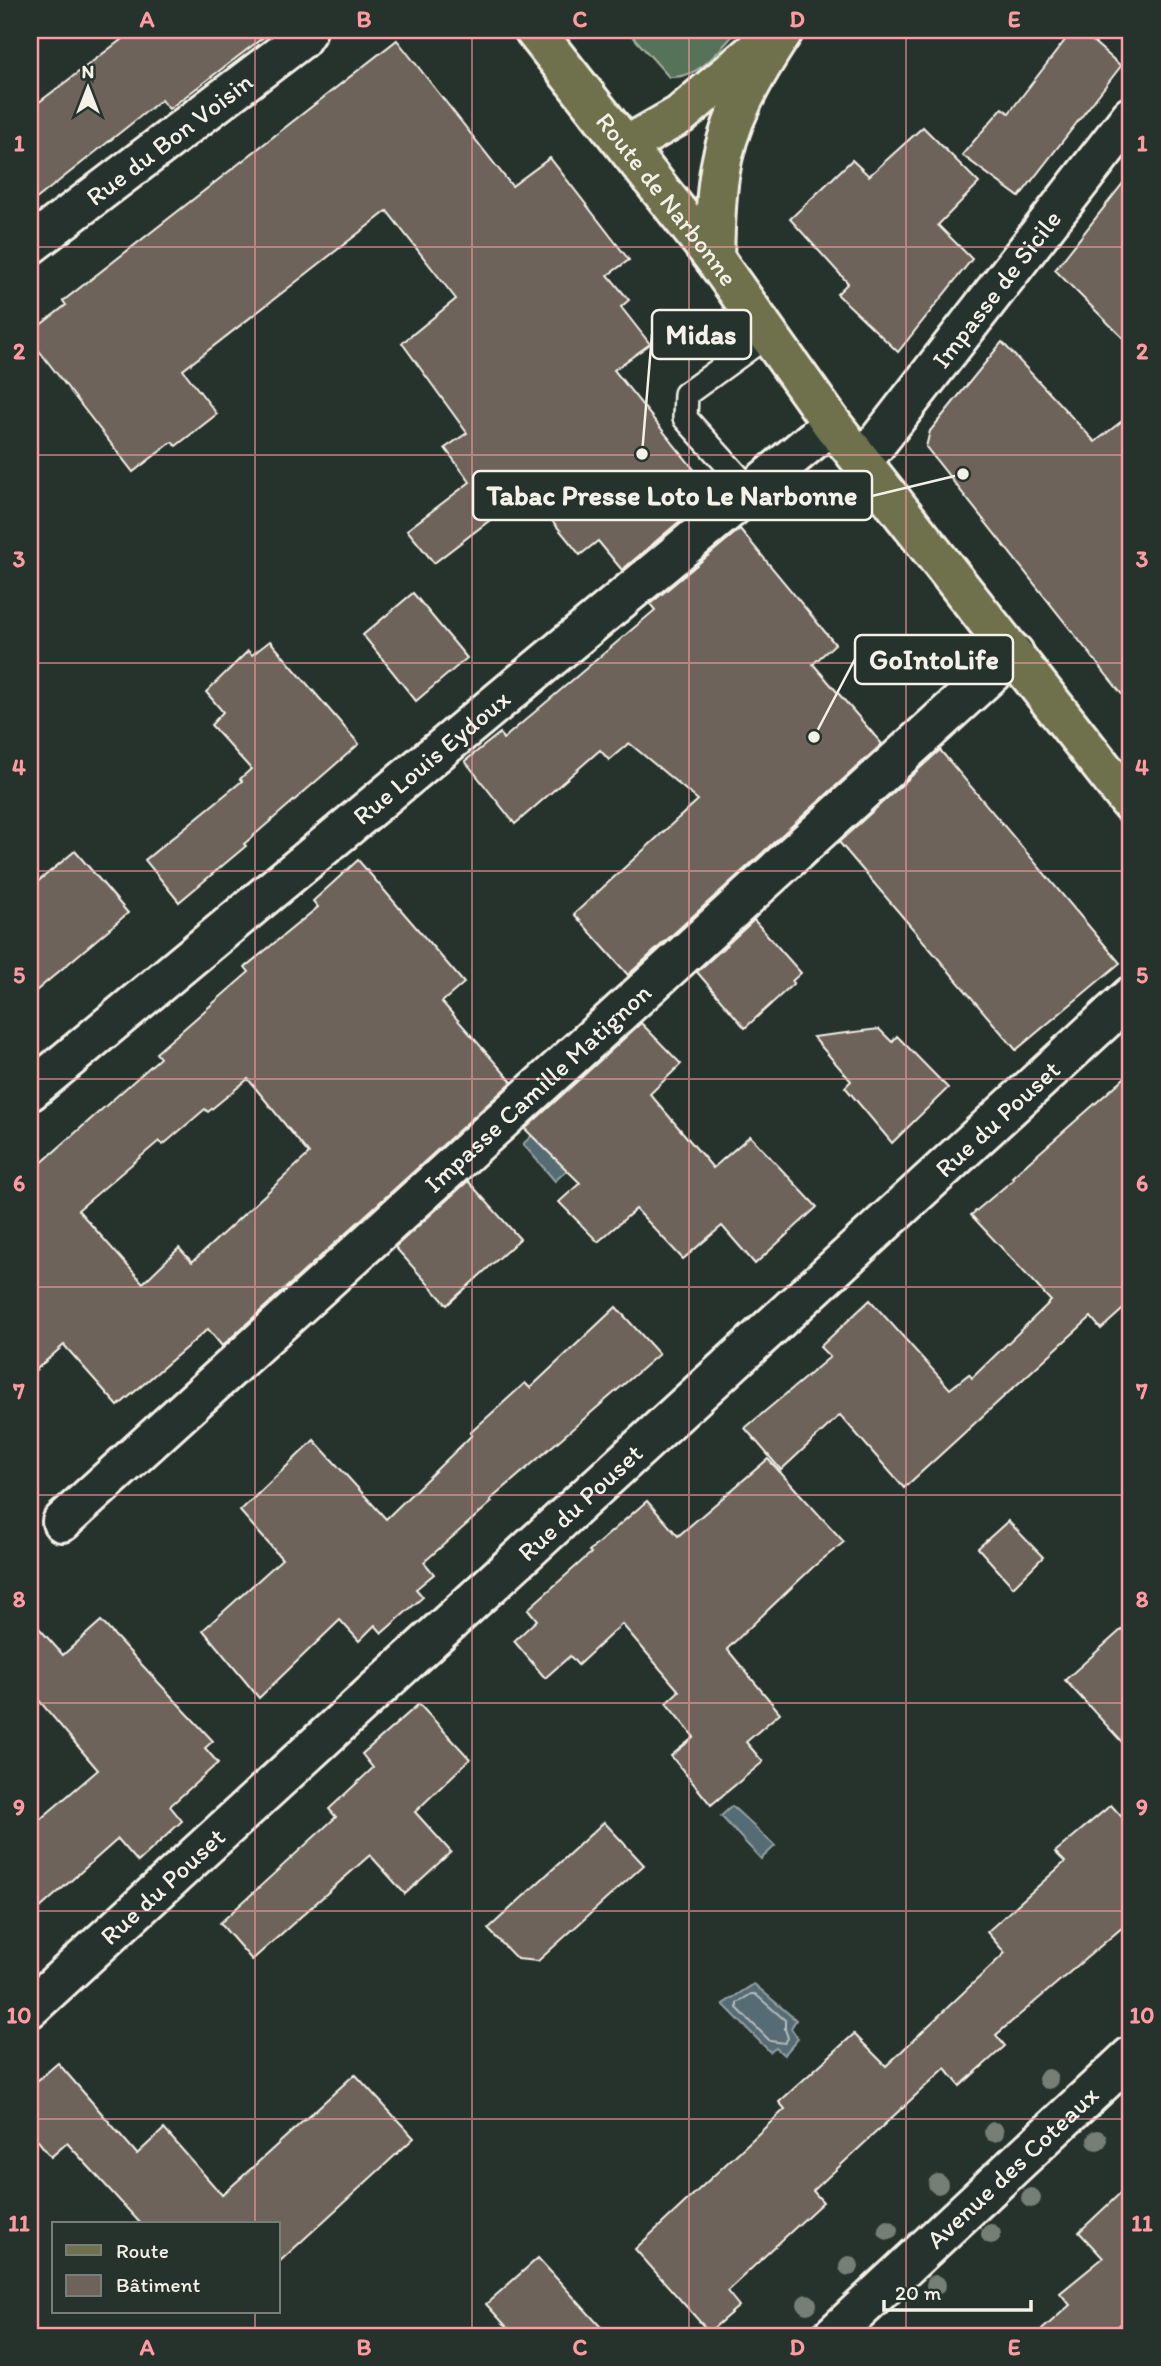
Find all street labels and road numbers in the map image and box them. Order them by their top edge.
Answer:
street label: Rue du Bon Voisin [80,65,259,213]
street label: Route de Narbonne [589,106,745,292]
street label: Impasse de Sicile [925,204,1068,375]
street label: Rue Louis Eydoux [346,683,516,832]
street label: Impasse Camille Matignon [418,976,658,1199]
street label: Rue du Pouset [928,1053,1067,1184]
street label: Rue du Pouset [511,1437,649,1568]
street label: Rue du Pouset [93,1821,232,1952]
street label: Avenue des Coteaux [920,2079,1105,2255]

